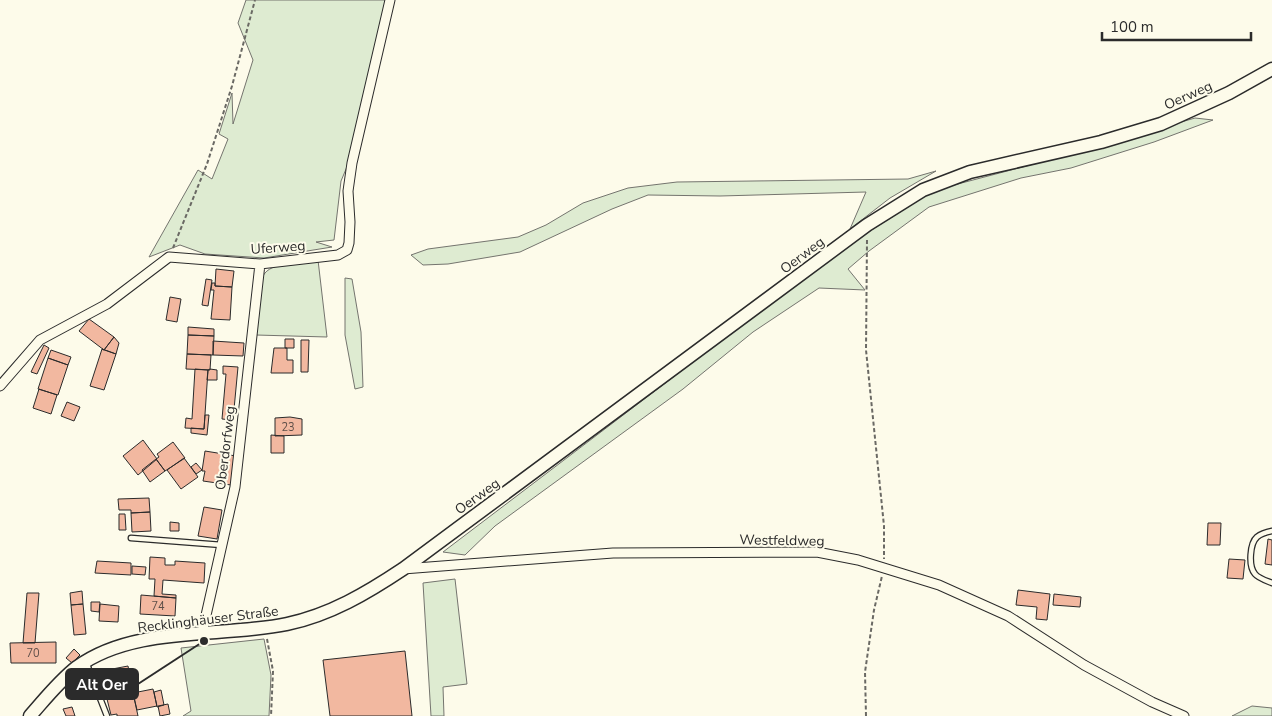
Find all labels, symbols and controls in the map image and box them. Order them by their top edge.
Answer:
scale bar [1102,10,1251,42]
text: 100 m [1110,17,1154,37]
street label: Oerweg [1161,76,1215,114]
street label: Oerweg [776,232,828,278]
street label: Uferweg [250,236,306,259]
street label: Oberdorfweg [211,405,240,491]
house number: 23 [281,420,295,435]
street label: Oerweg [451,474,503,519]
street label: Westfeldweg [739,530,825,551]
house number: 74 [151,599,165,614]
street label: Recklinghäuser Straße [137,601,279,638]
house number: 70 [26,646,40,661]
callout: Alt Oer [66,669,138,699]
text: Alt Oer [76,675,128,695]

